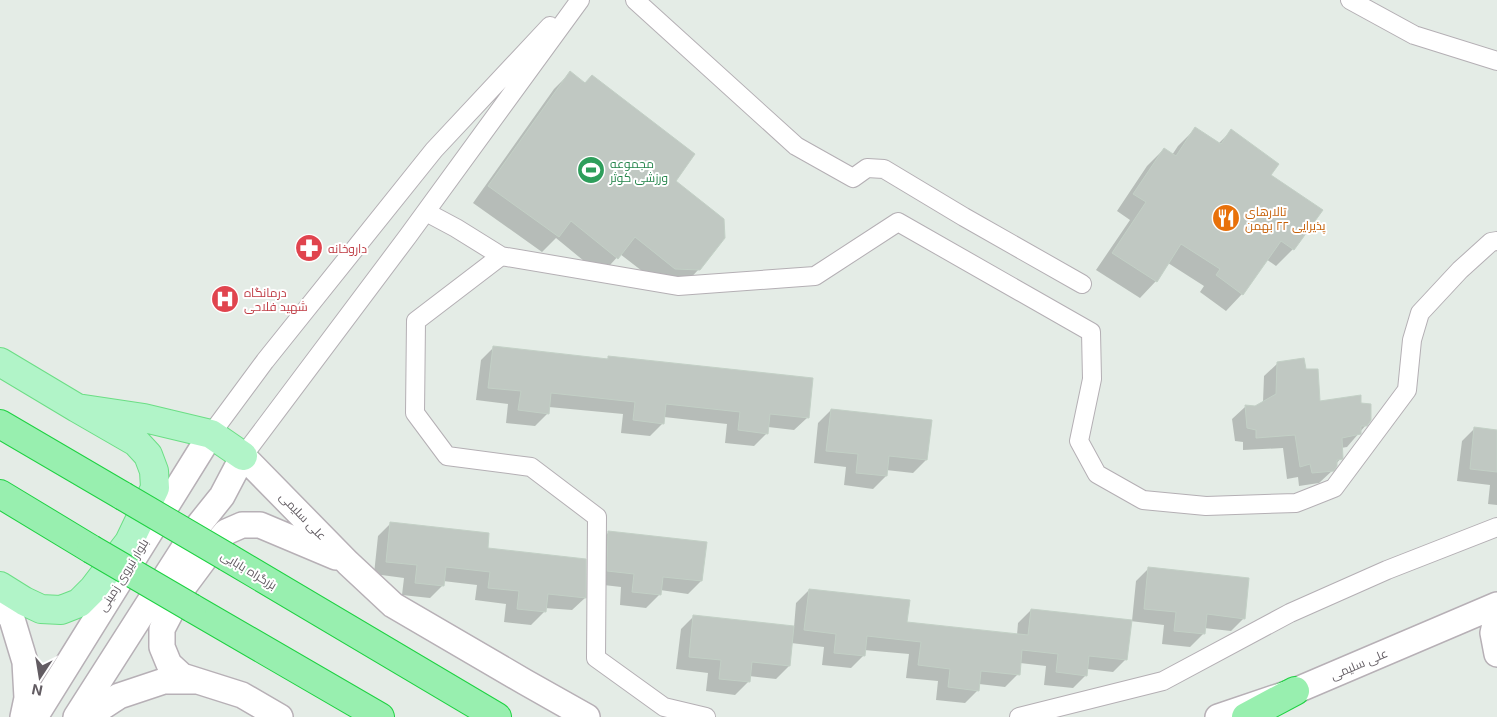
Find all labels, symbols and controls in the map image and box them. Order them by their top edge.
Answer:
sports icon: مجموعه ورزشی کوثر [576,155,606,185]
place label: مجموعه ورزشی کوثر [609,156,668,185]
restaurant icon: تالارهای پذیرایی ۲۲ بهمن [1211,203,1241,233]
place label: تالارهای پذیرایی ۲۲ بهمن [1245,204,1326,235]
pharmacy icon: داروخانه [294,233,324,263]
place label: داروخانه [328,241,367,256]
hospital icon: درمانگاه شهید فلاحی [210,284,240,314]
place label: درمانگاه شهید فلاحی [244,285,308,314]
street label: علی سلیمی [277,489,329,543]
street label: بلوار نیروی زمینی [95,536,151,614]
street label: بزرگراه بابایی [218,547,280,593]
street label: علی سلیمی [1328,645,1390,683]
north arrow [15,652,65,702]
text: N [30,681,44,700]

